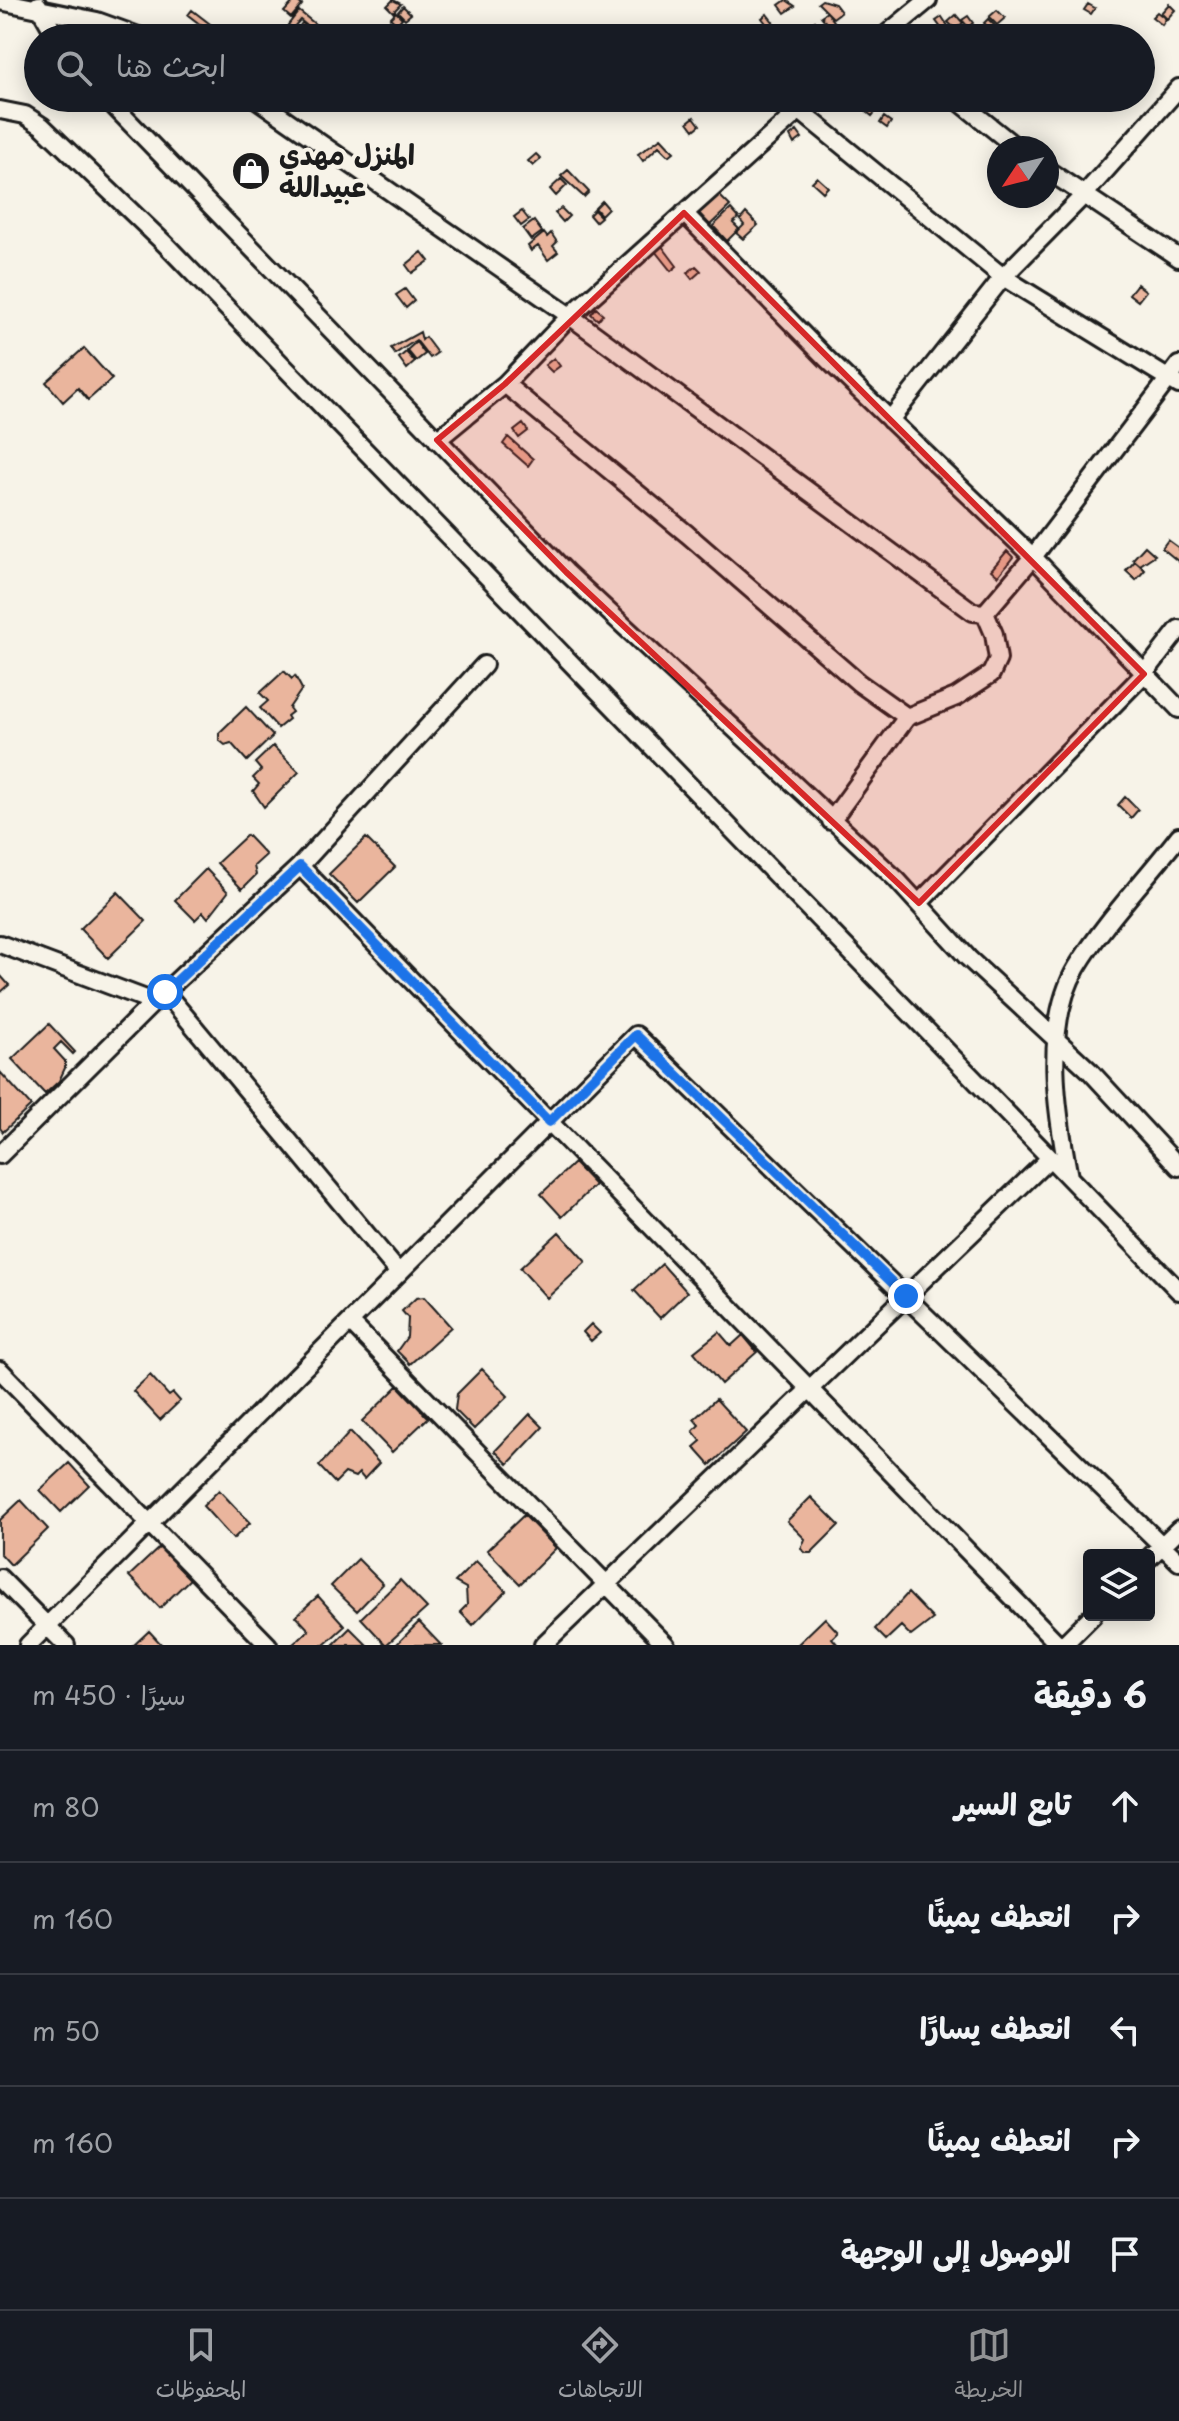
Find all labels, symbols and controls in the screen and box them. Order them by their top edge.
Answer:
search box [24,24,1155,112]
text: ابحث هنا [116,42,226,87]
icon: search [52,46,96,90]
place label: المنزل مهدي عبيدالله [279,132,415,207]
north arrow [987,136,1059,208]
shop icon: المنزل مهدي عبيدالله [230,150,272,192]
route start [147,974,183,1010]
route end [888,1278,924,1314]
map controls [1083,1549,1155,1621]
button: layers [1083,1549,1155,1621]
text: 6 دقيقة [1034,1668,1147,1720]
text: سيرًا · 450 m [32,1675,186,1714]
text: تابع السير [954,1780,1071,1825]
icon: ahead [1103,1784,1147,1828]
text: 80 m [32,1787,99,1826]
text: انعطف يمينًا [927,1892,1071,1937]
icon: right [1103,1896,1147,1940]
text: 160 m [32,1899,113,1938]
text: انعطف يسارًا [920,2004,1071,2049]
icon: left [1103,2008,1147,2052]
text: 50 m [32,2011,100,2050]
text: انعطف يمينًا [927,2116,1071,2161]
icon: right [1103,2120,1147,2164]
text: 160 m [32,2123,113,2162]
text: الوصول إلى الوجهة [841,2228,1071,2273]
icon: arrive [1103,2232,1147,2276]
tab: المحفوظات [156,2323,246,2409]
tab: الاتجاهات [558,2323,643,2409]
tab: الخريطة [955,2323,1023,2409]

